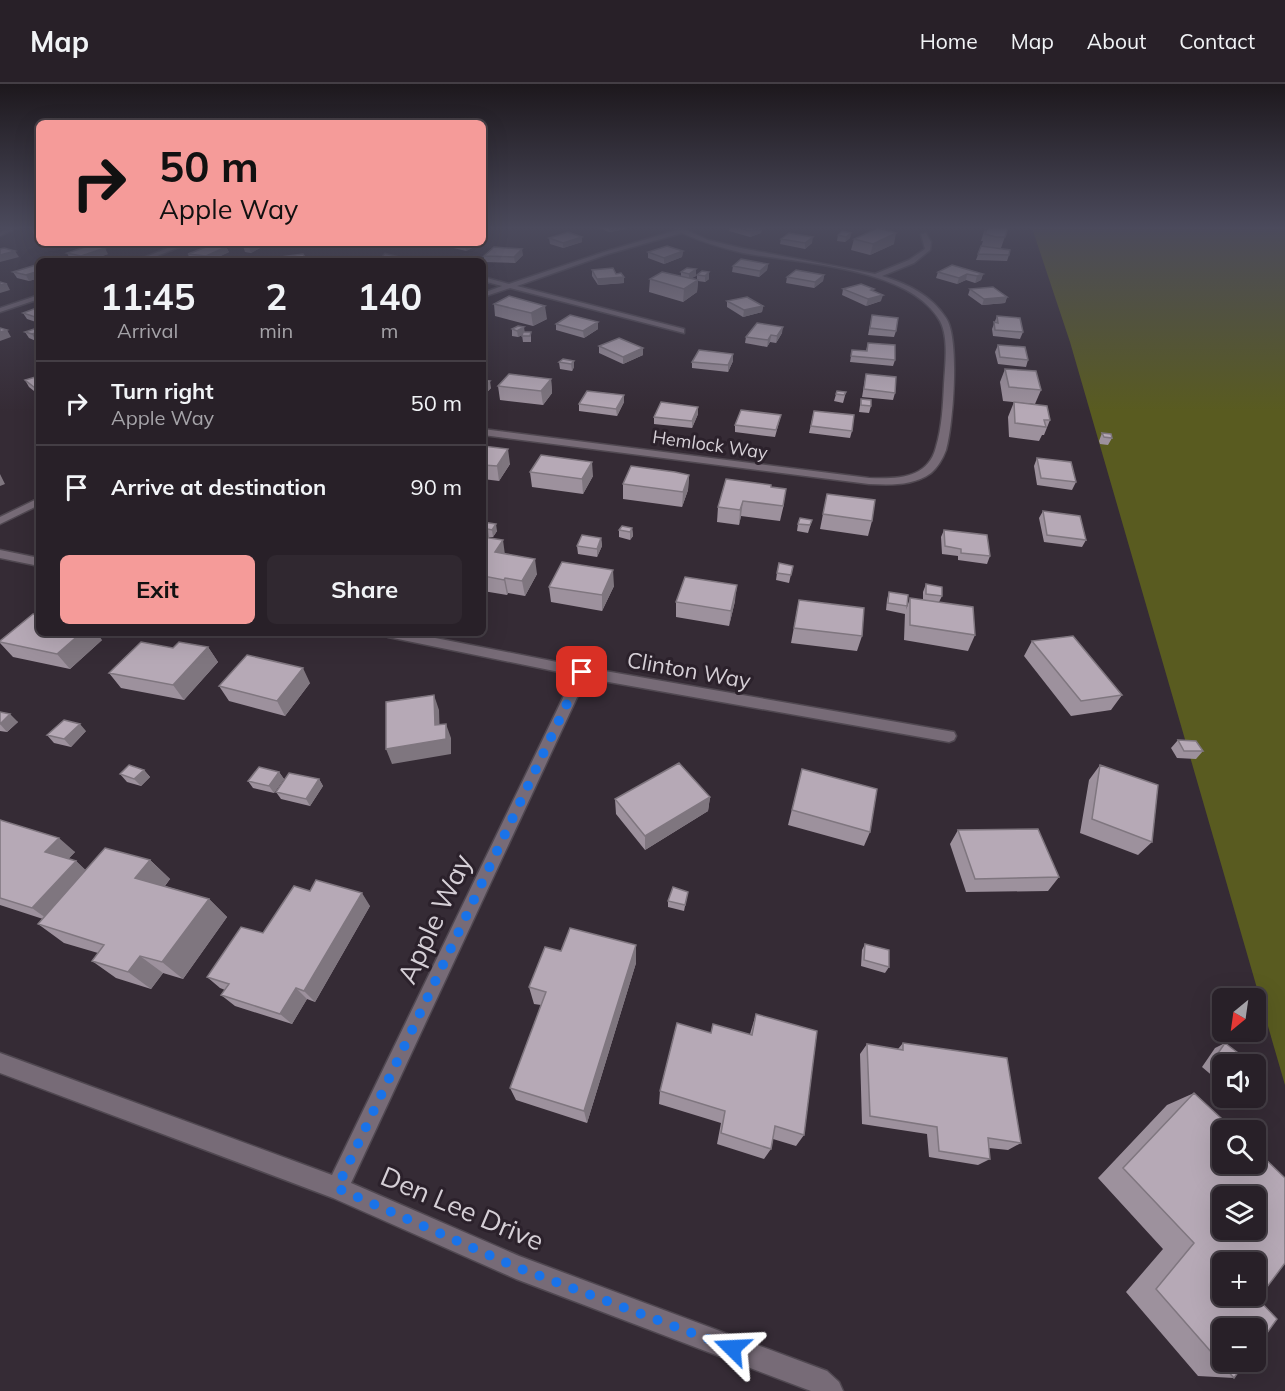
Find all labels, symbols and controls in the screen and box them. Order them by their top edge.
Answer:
text: Map [30,24,89,59]
text: Home [920,28,978,54]
text: Map [1011,28,1054,54]
text: About [1087,28,1146,54]
text: Contact [1179,28,1255,54]
text: 50 m [159,140,259,193]
icon: right [60,144,138,222]
text: Apple Way [159,192,298,226]
text: 11:45 [100,274,195,319]
text: 2 [265,274,287,319]
text: 140 [357,274,422,319]
text: Arrival [117,318,178,343]
text: min [259,318,293,343]
text: m [381,318,398,343]
text: Turn right [111,377,214,405]
icon: right [60,387,93,420]
text: 50 m [411,389,462,417]
text: Apple Way [111,405,214,430]
street label: Hemlock Way [651,425,770,464]
icon: arrive [60,471,93,504]
text: Arrive at destination [111,473,326,501]
text: 90 m [411,473,462,501]
button: Exit [60,555,255,624]
button: Share [267,555,462,624]
street label: Clinton Way [625,645,753,695]
pin [556,646,607,697]
icon: arrive [565,655,598,688]
street label: Apple Way [389,848,479,989]
north arrow [1212,988,1266,1042]
map controls [1212,988,1266,1372]
button: sound [1212,1054,1266,1108]
button: search [1212,1120,1266,1174]
street label: Den Lee Drive [376,1158,549,1258]
button: layers [1212,1186,1266,1240]
button: + [1212,1252,1266,1306]
position arrow [700,1316,764,1380]
button: − [1212,1318,1266,1372]

